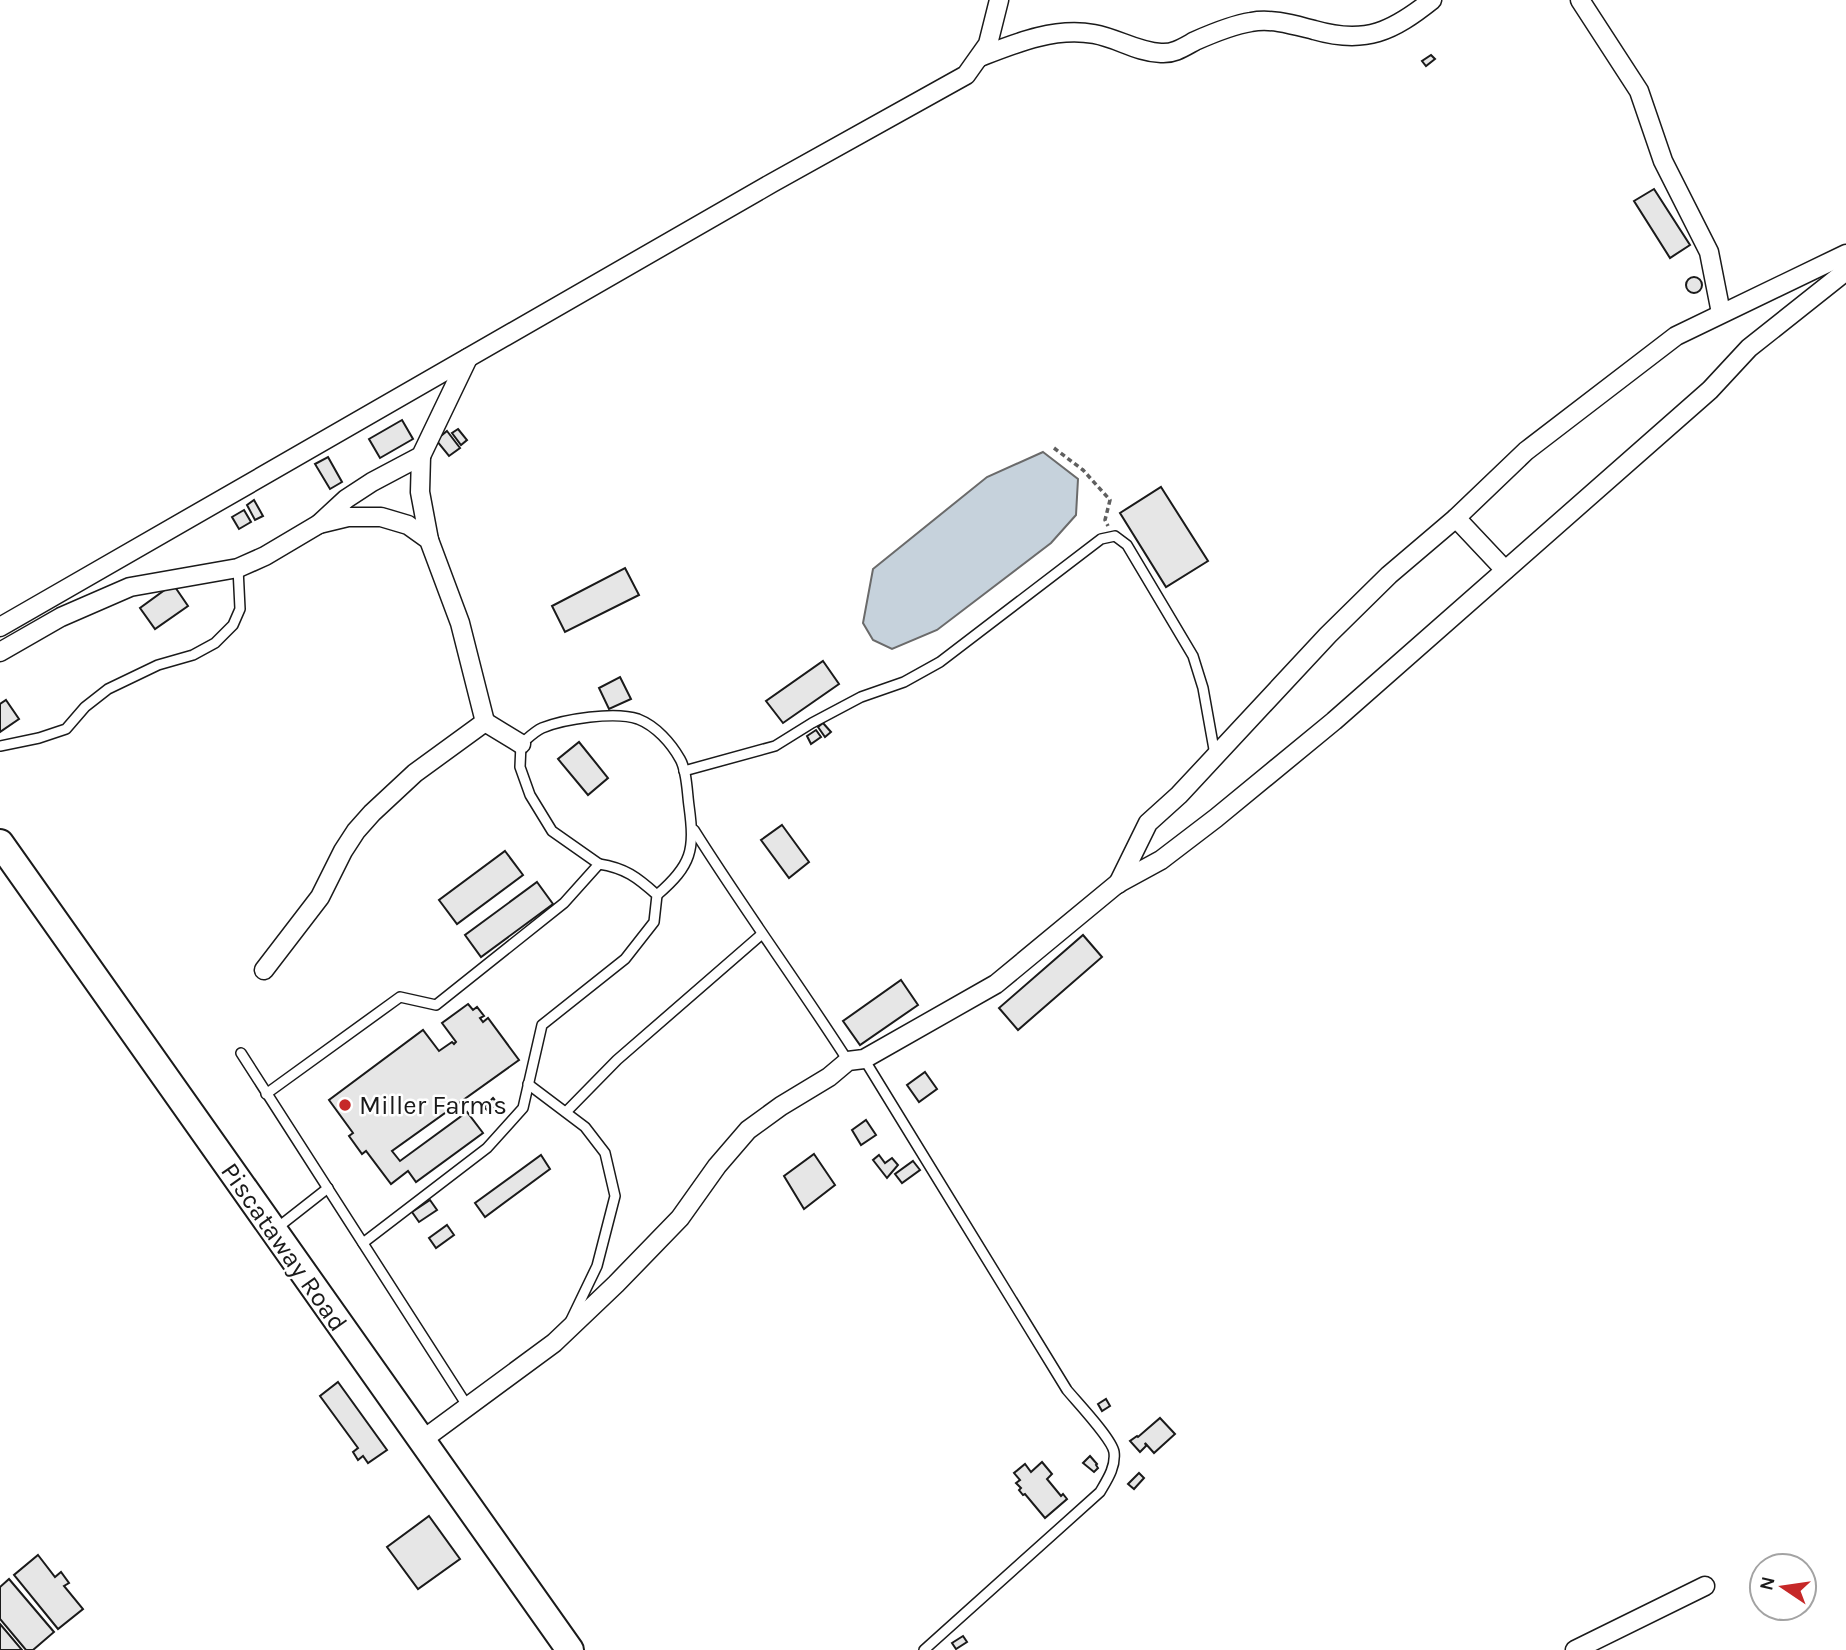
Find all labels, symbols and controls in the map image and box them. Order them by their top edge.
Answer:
place label: Miller Farms [359,1090,507,1121]
marker: Miller Farms [337,1097,353,1113]
street label: Piscataway Road [214,1157,354,1337]
north arrow [1748,1552,1818,1622]
text: N [1755,1574,1780,1593]

